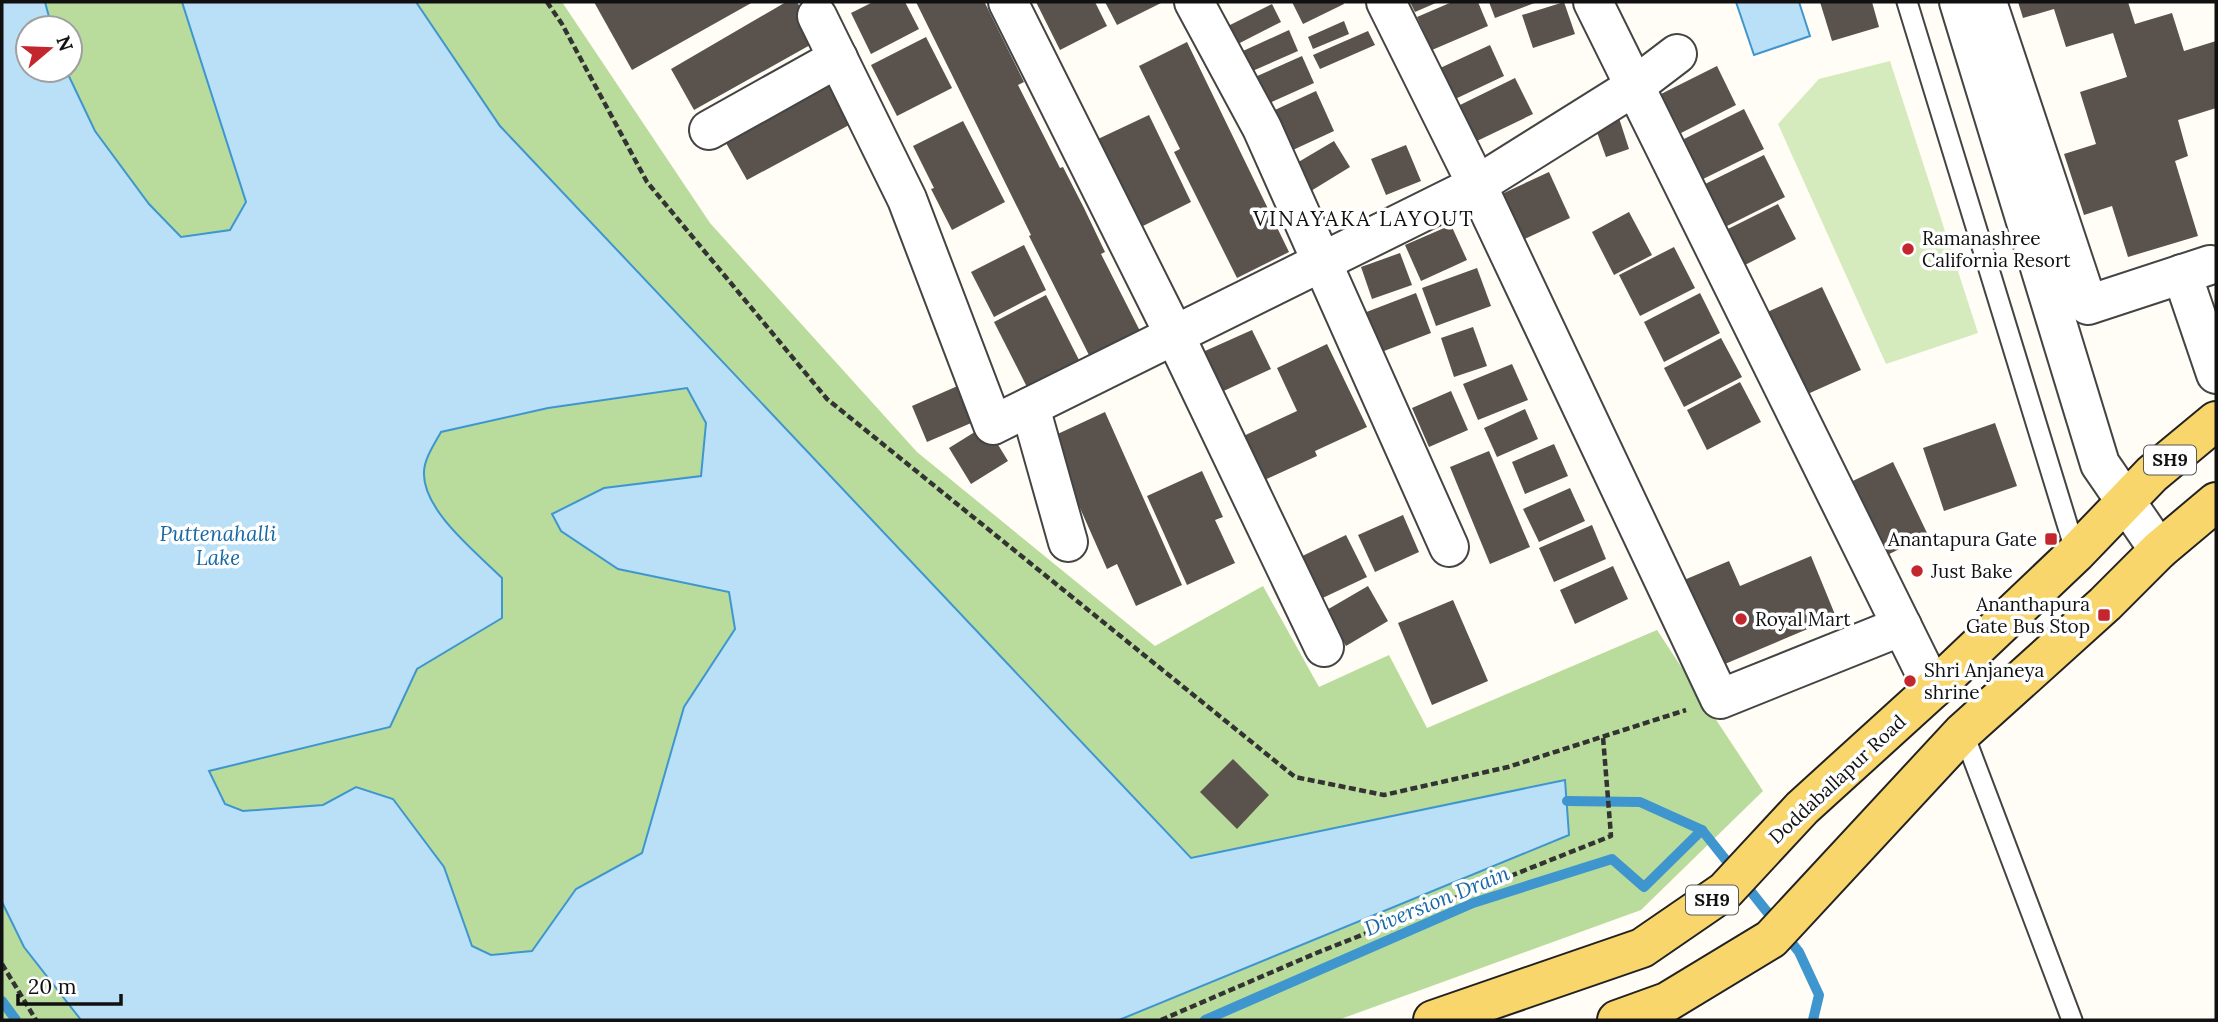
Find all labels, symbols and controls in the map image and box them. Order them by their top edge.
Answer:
north arrow [14,14,84,84]
text: N [51,33,79,55]
district label: VINAYAKA LAYOUT [1252,205,1475,232]
place label: Ramanashree California Resort [1922,226,2071,272]
marker: Ramanashree California Resort [1900,241,1916,257]
road number: SH9 [2144,446,2196,474]
water label: Puttenahalli Lake [160,520,277,571]
place label: Anantapura Gate [1887,527,2037,551]
marker: Anantapura Gate [2043,531,2059,547]
place label: Just Bake [1930,559,2013,583]
marker: Just Bake [1909,563,1925,579]
place label: Ananthapura Gate Bus Stop [1966,592,2090,638]
place label: Royal Mart [1755,607,1851,631]
marker: Ananthapura Gate Bus Stop [2096,607,2112,623]
marker: Royal Mart [1733,611,1749,627]
place label: Shri Anjaneya shrine [1924,658,2045,704]
marker: Shri Anjaneya shrine [1902,673,1918,689]
street label: Doddaballapur Road [1763,709,1911,849]
water label: Diversion Drain [1360,859,1513,942]
road number: SH9 [1686,886,1738,915]
scale bar [18,962,121,1006]
text: 20 m [28,973,77,1000]

